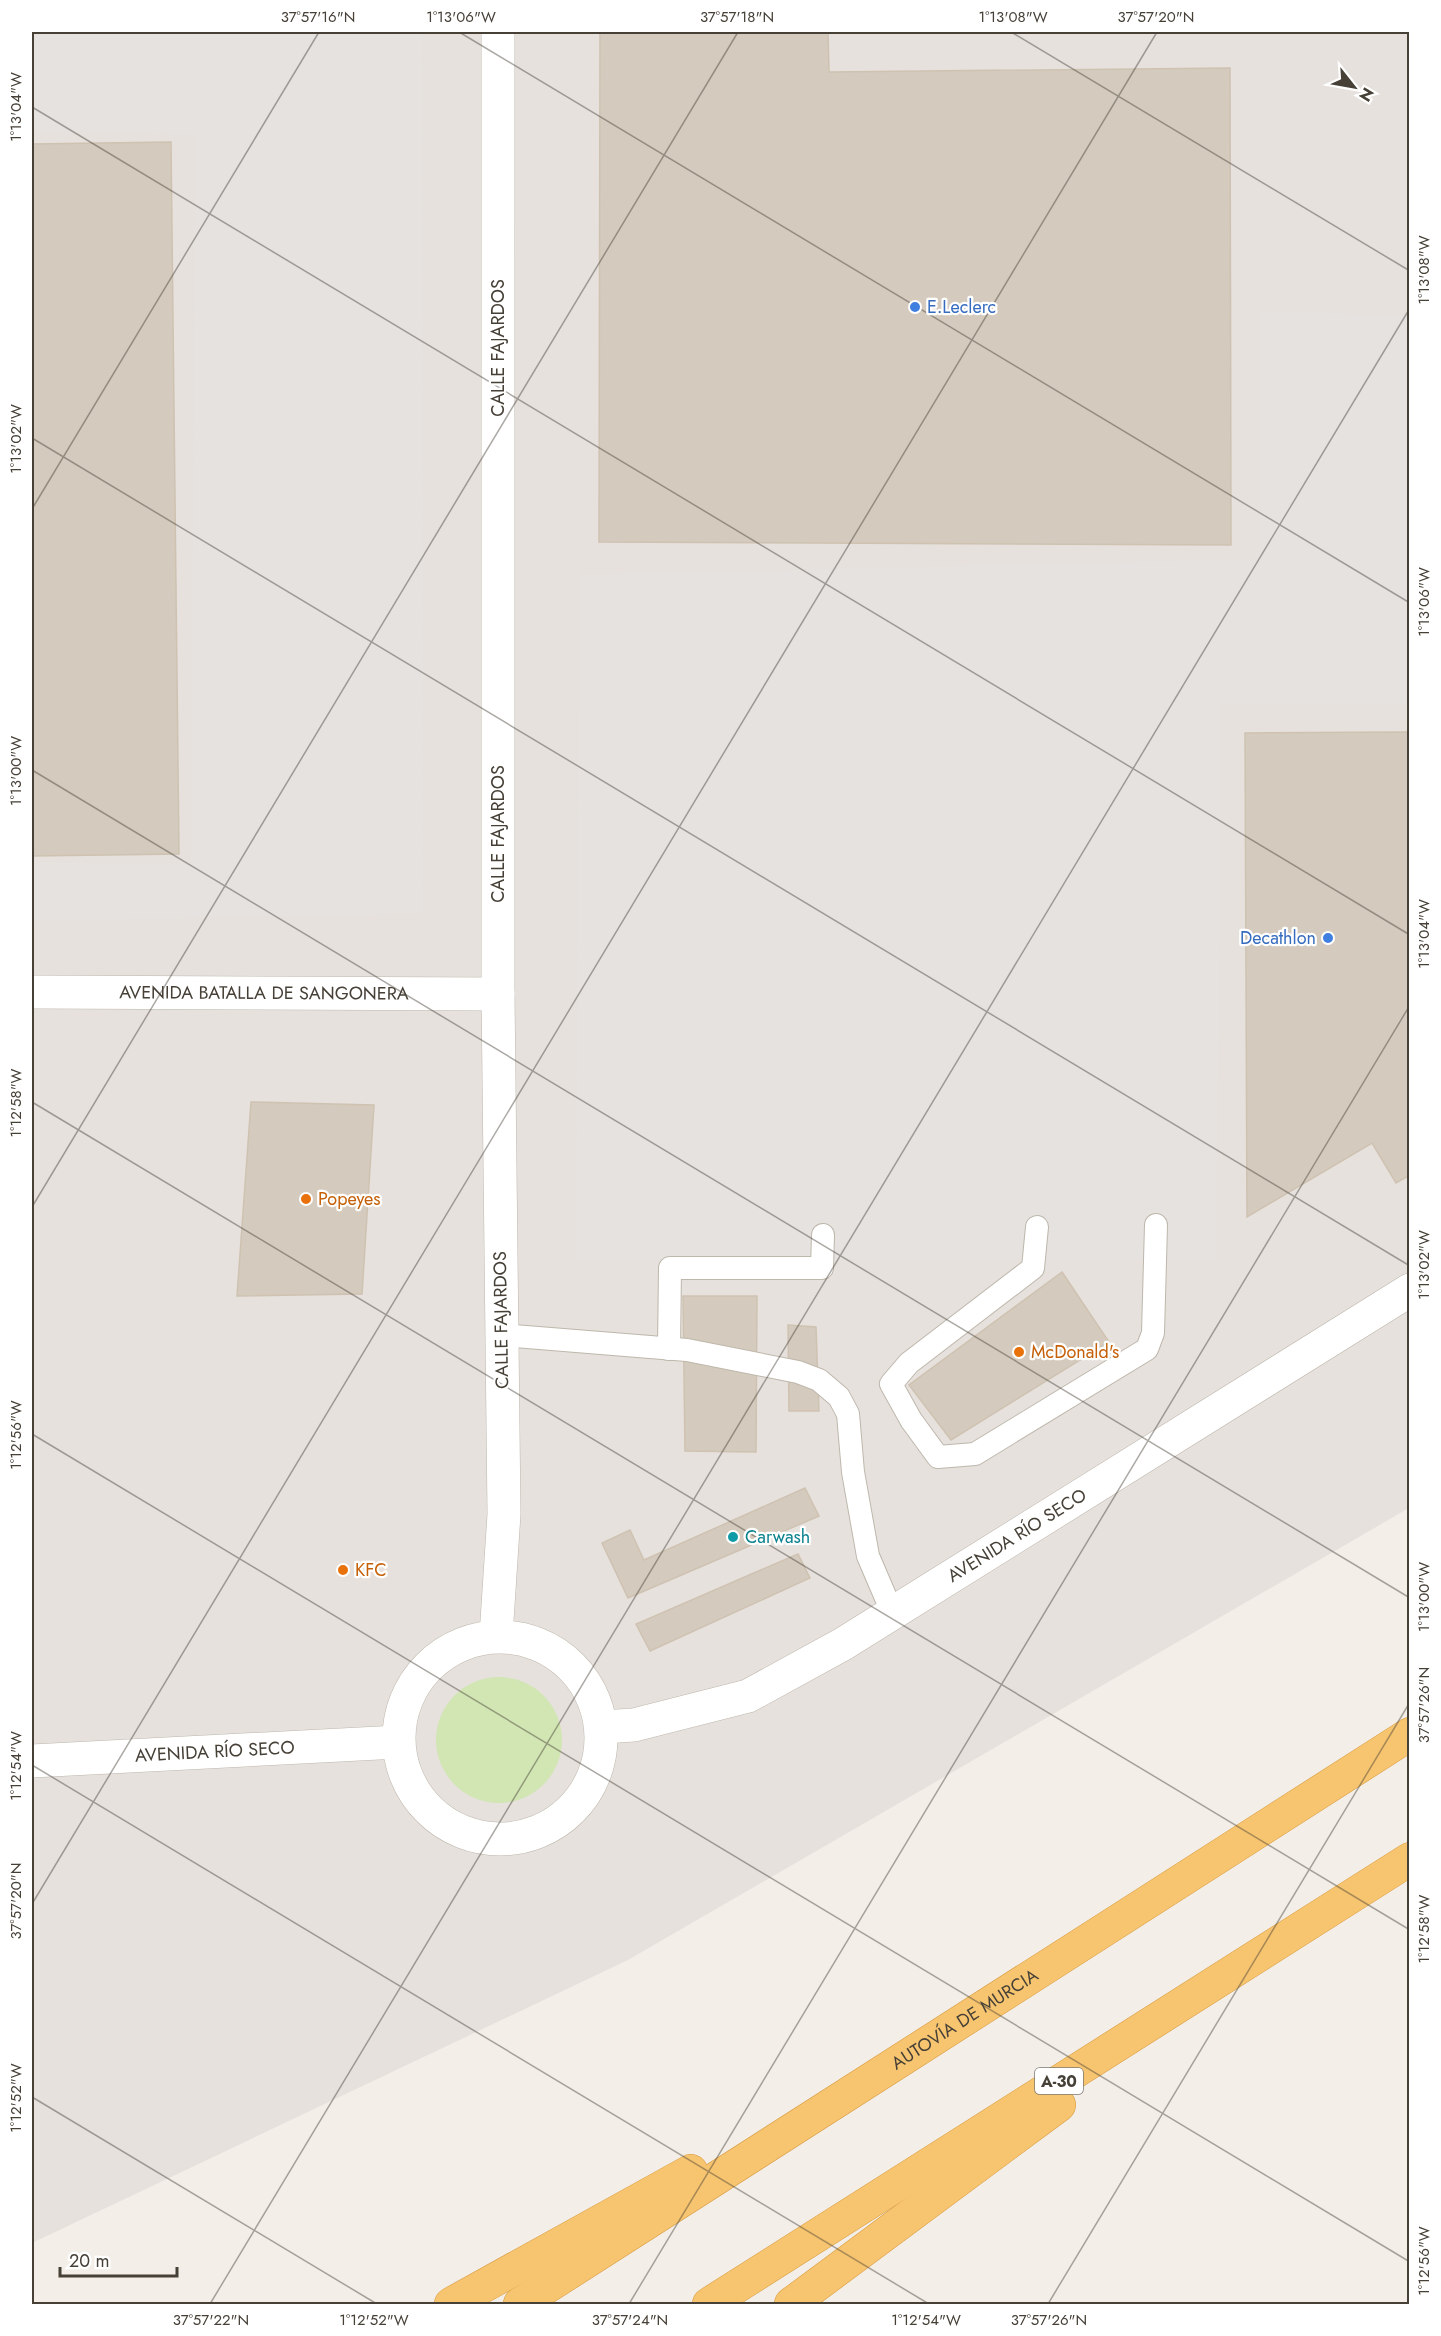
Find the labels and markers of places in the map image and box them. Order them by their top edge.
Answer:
place label: E.Leclerc [927,294,996,320]
marker: E.Leclerc [908,300,922,314]
place label: Decathlon [1240,925,1316,951]
marker: Decathlon [1321,931,1335,945]
place label: Popeyes [318,1186,381,1212]
marker: Popeyes [299,1192,313,1206]
place label: McDonald's [1031,1339,1119,1365]
marker: McDonald's [1012,1345,1026,1359]
place label: Carwash [745,1524,810,1550]
marker: Carwash [726,1530,740,1544]
place label: KFC [355,1557,387,1583]
marker: KFC [336,1563,350,1577]

